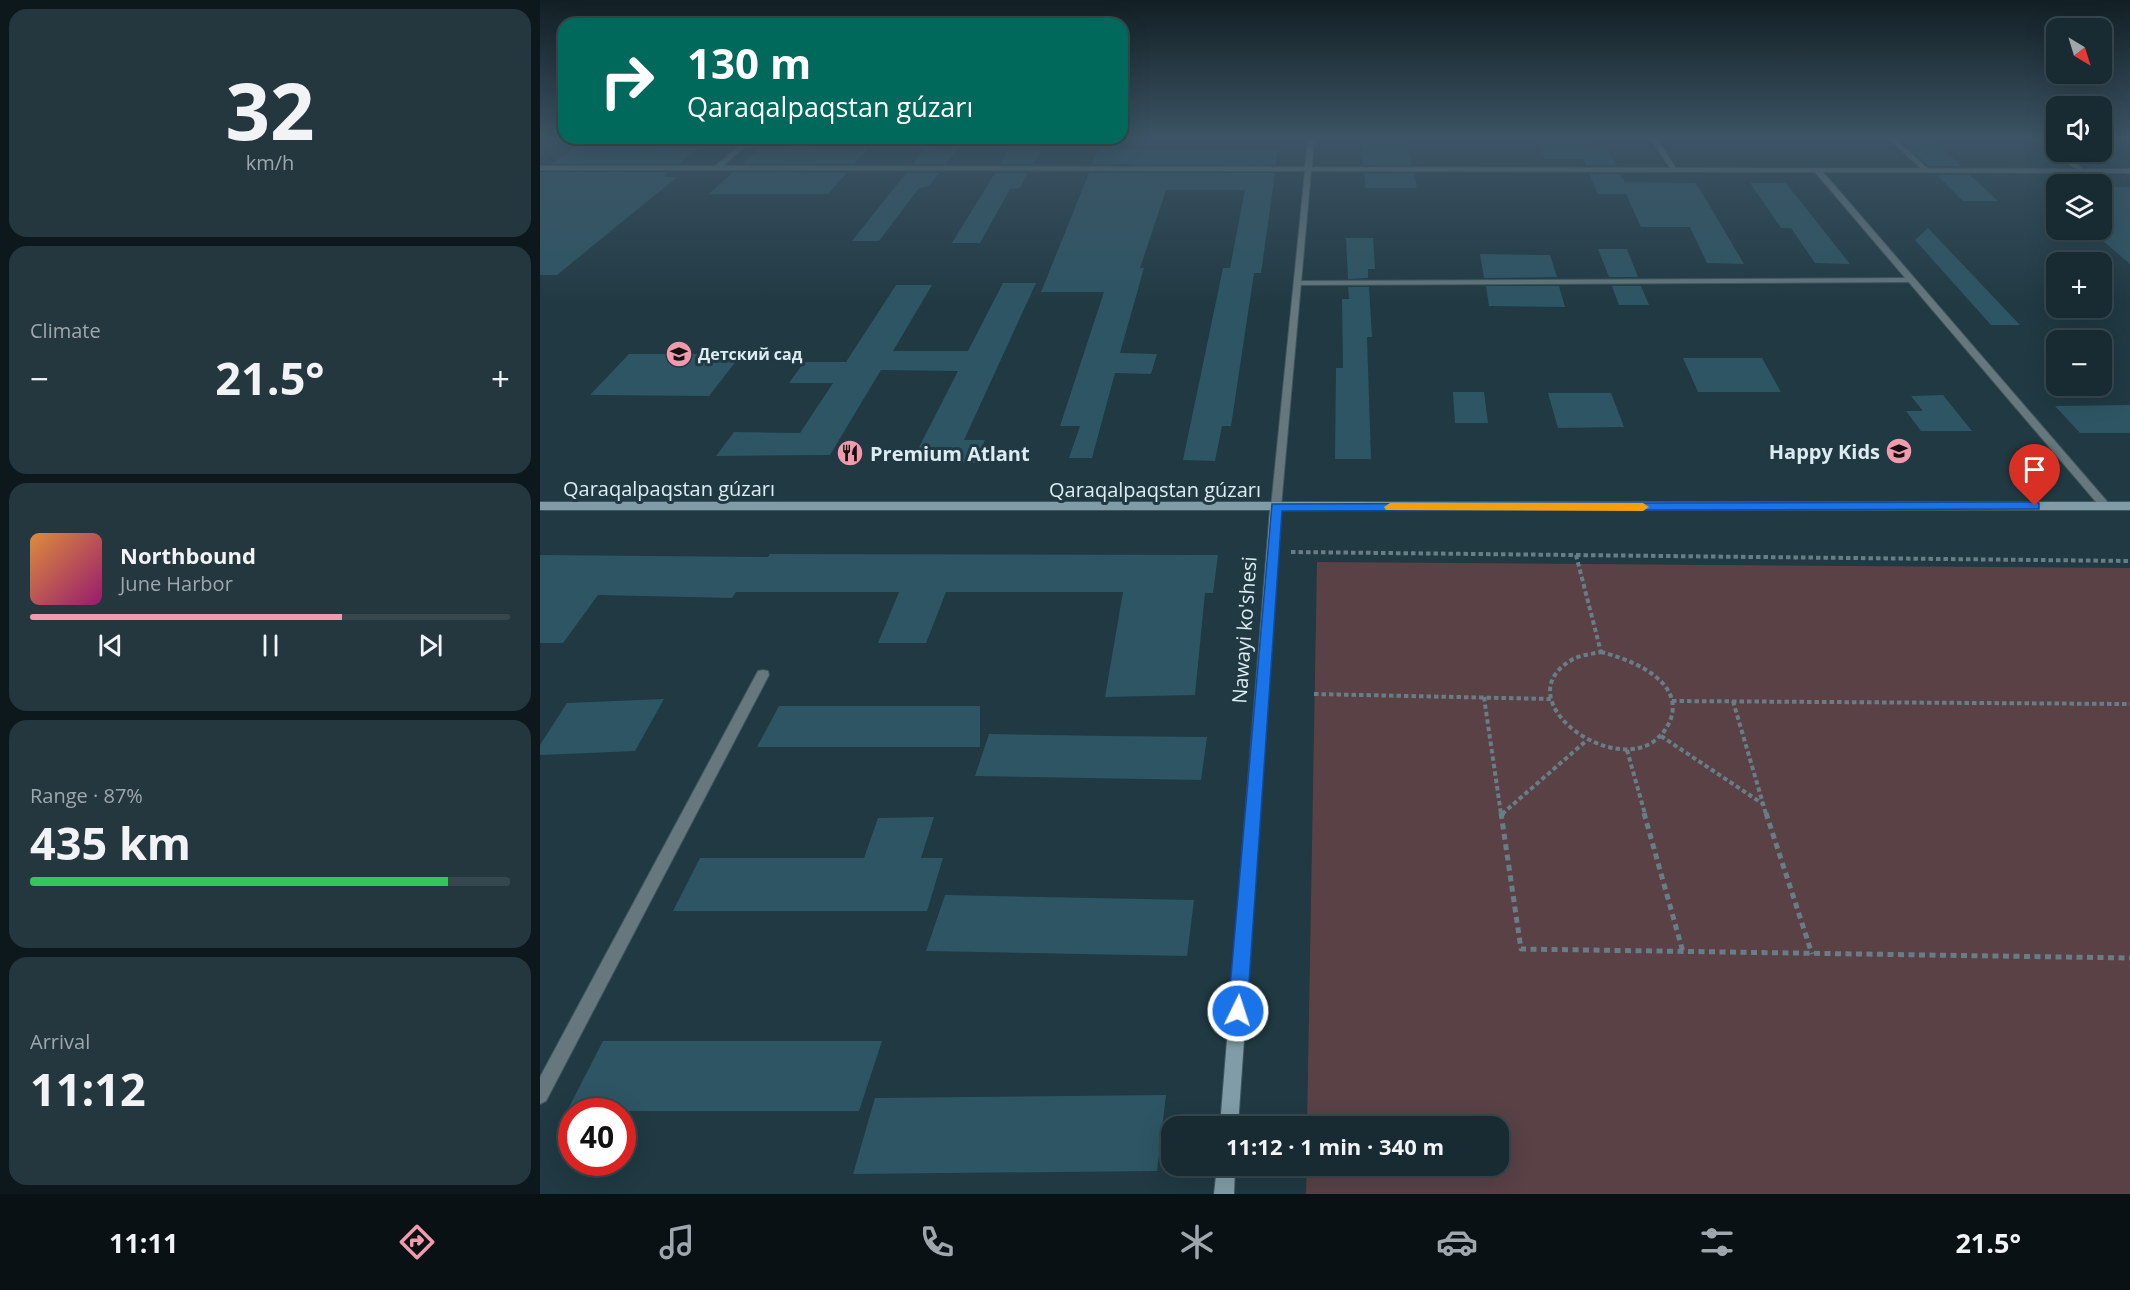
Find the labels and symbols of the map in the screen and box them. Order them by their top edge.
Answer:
north arrow [2046,18,2112,84]
school or university icon: Детский сад [664,339,694,369]
place label: Детский сад [698,343,803,365]
school or university icon: Happy Kids [1884,436,1914,466]
restaurant icon: Premium Atlant [835,438,865,468]
place label: Happy Kids [1769,438,1880,465]
place label: Premium Atlant [870,440,1030,467]
pin [2009,444,2060,506]
street label: Qaraqalpaqstan gúzarı [563,475,775,502]
street label: Qaraqalpaqstan gúzarı [1049,476,1261,503]
street label: Nawayi ko'shesi [1225,555,1263,705]
position arrow [1206,979,1270,1043]
speed limit sign: 40 [558,1098,636,1176]

